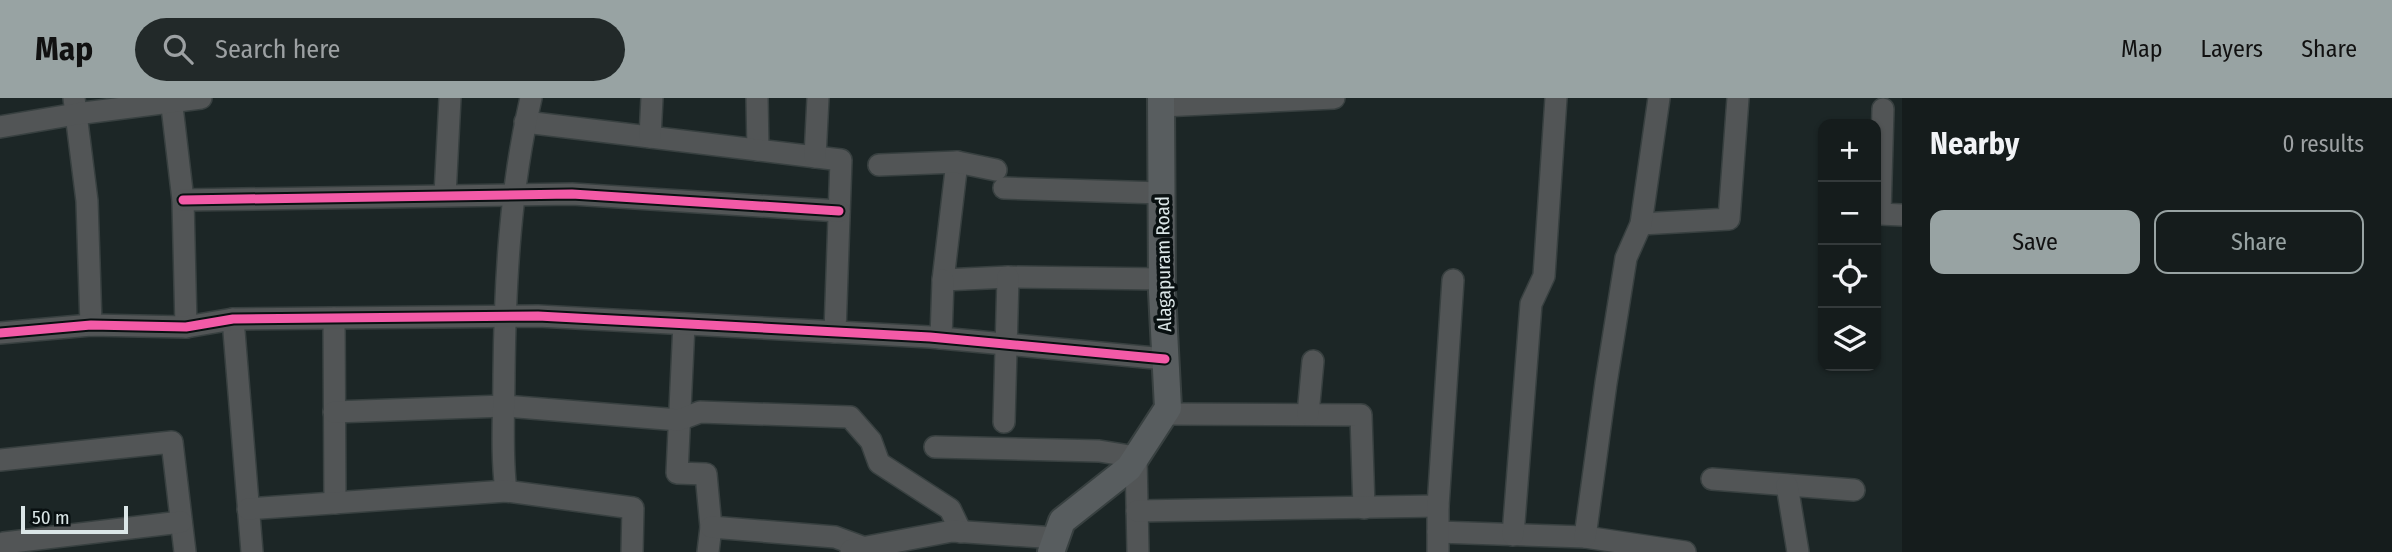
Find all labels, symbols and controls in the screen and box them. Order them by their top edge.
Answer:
search box [135,18,625,81]
text: Map [35,29,93,69]
icon: search [159,30,197,68]
text: Search here [215,34,340,65]
text: Map [2121,35,2163,63]
text: Layers [2201,35,2263,63]
text: Share [2301,35,2357,63]
map controls [1818,119,1881,371]
button: + [1818,119,1881,182]
text: Nearby [1930,126,2019,162]
text: 0 results [2283,130,2364,158]
button: − [1818,182,1881,245]
street label: Alagapuram Road [1151,196,1176,332]
button: Save [1930,210,2140,274]
button: Share [2154,210,2364,274]
button: locate [1818,245,1881,308]
button: layers [1818,308,1881,371]
scale bar [21,503,128,535]
text: 50 m [32,506,70,529]

